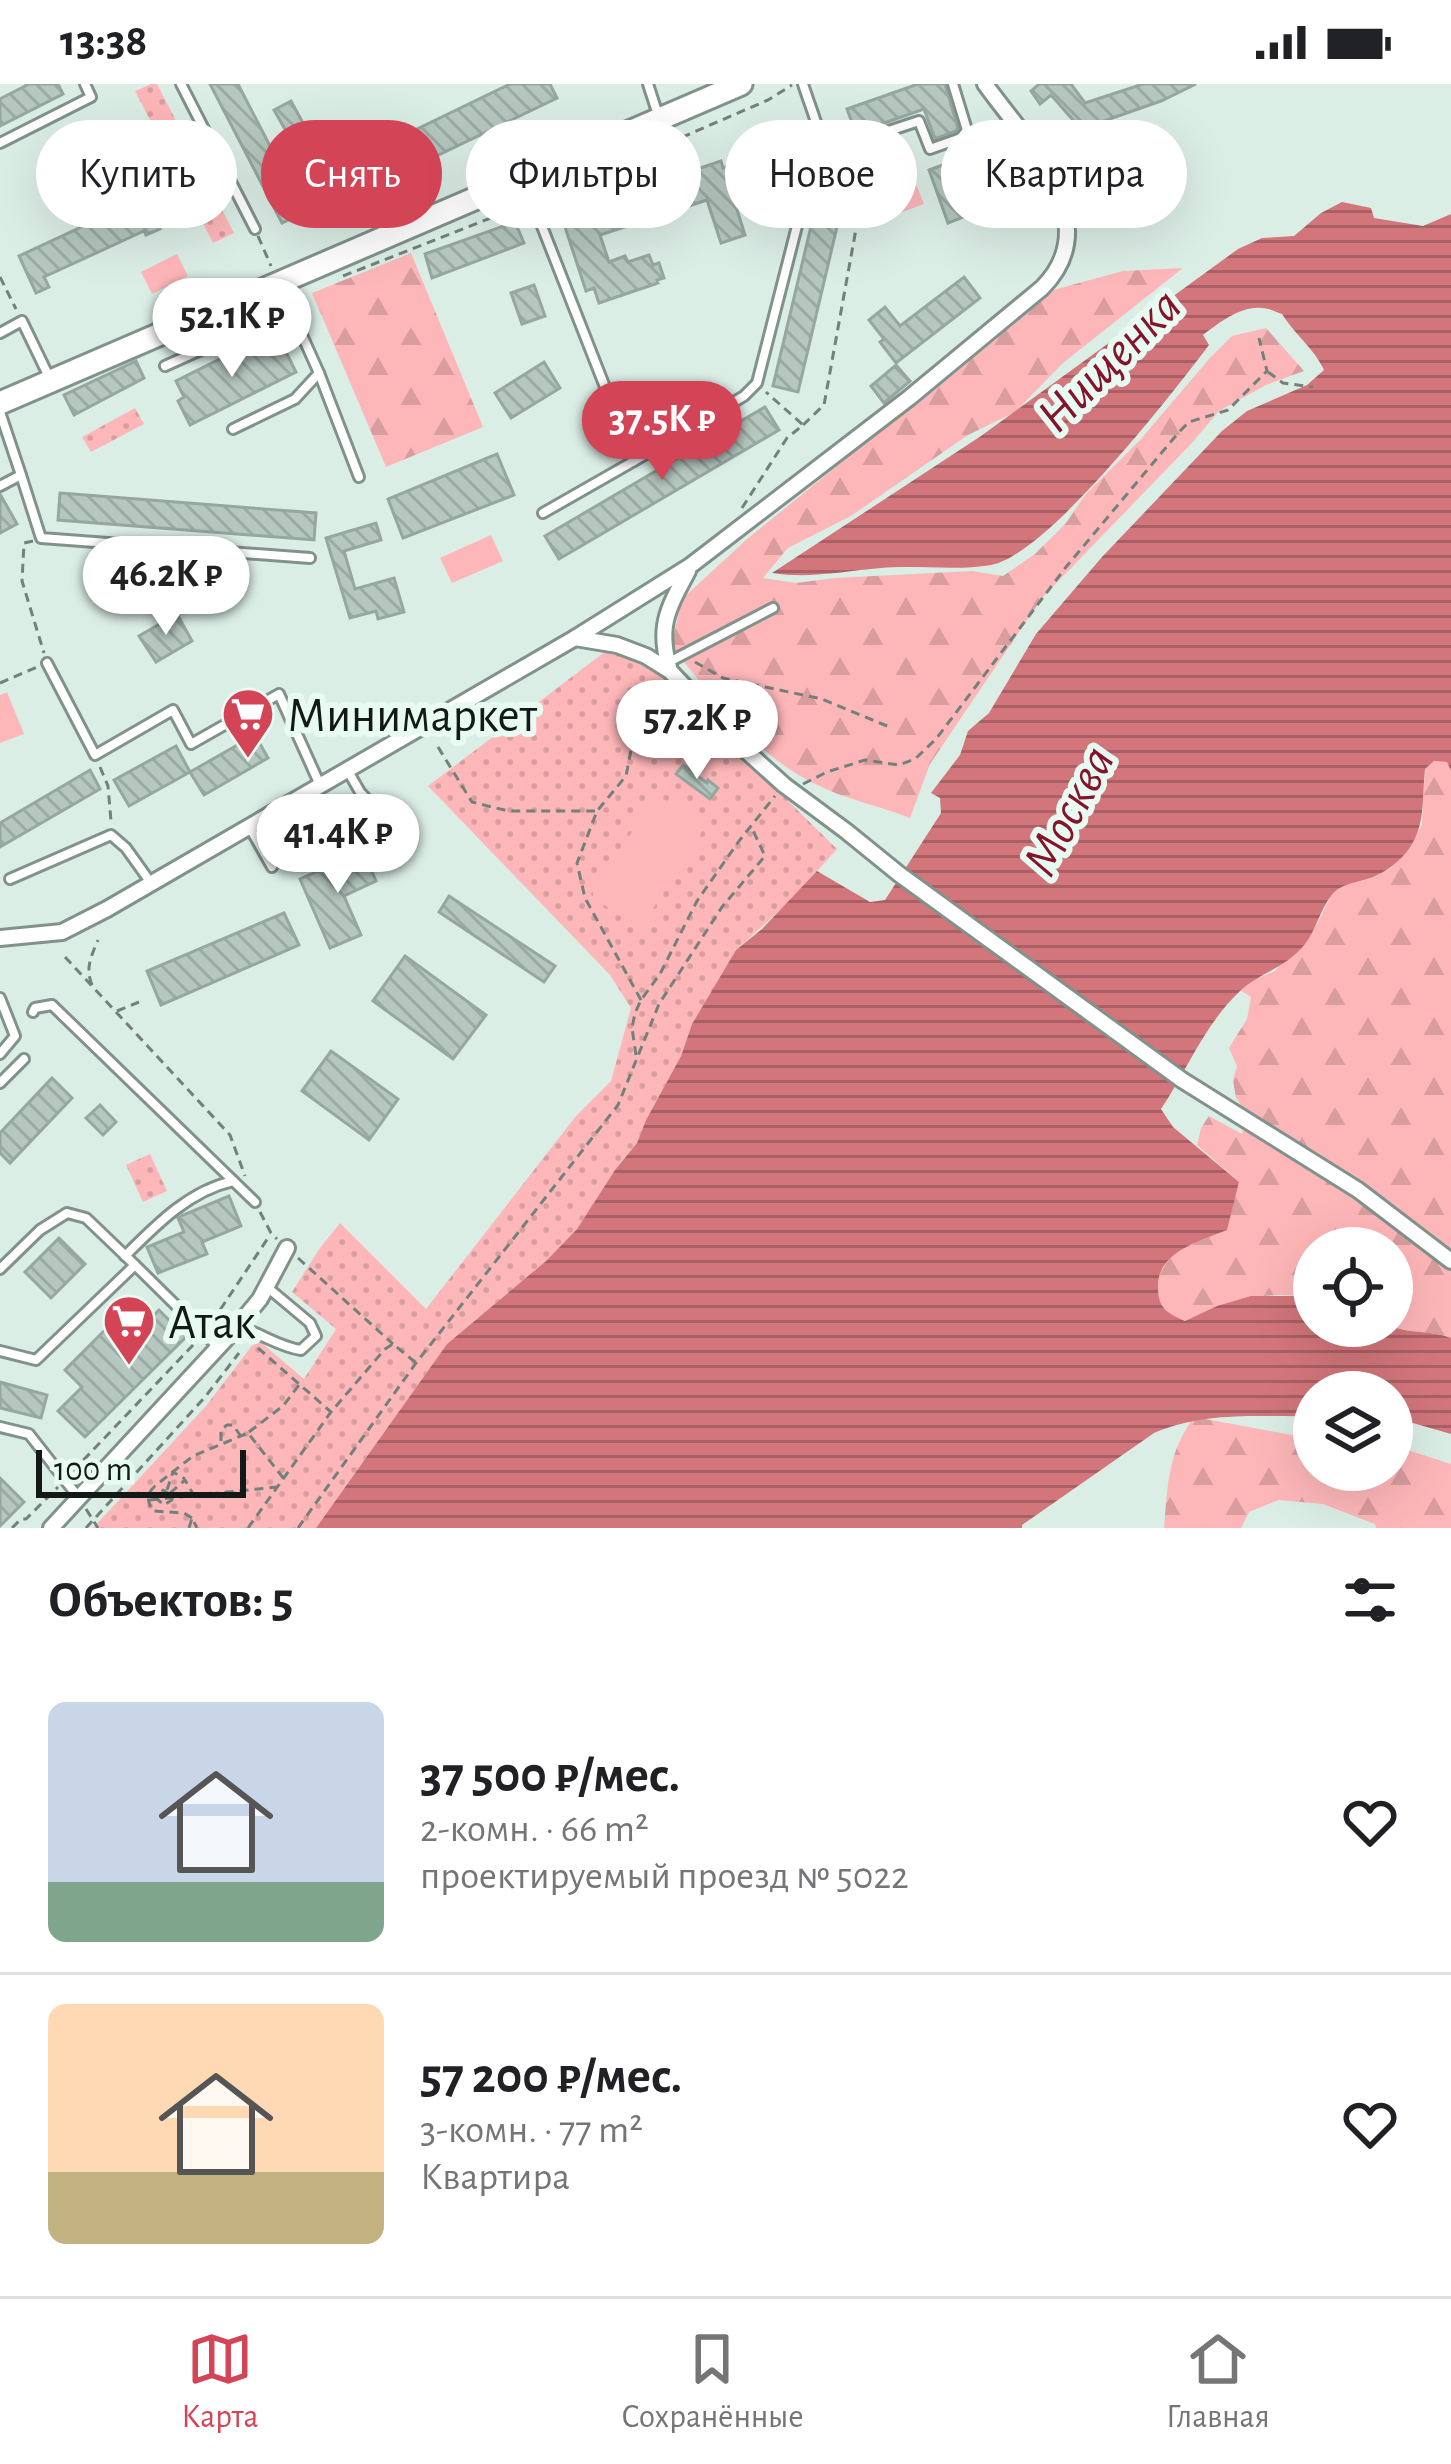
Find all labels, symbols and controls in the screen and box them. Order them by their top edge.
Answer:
text: 13:38 [60,19,147,64]
chip: Купить [36,120,237,228]
chip: Снять [261,120,442,228]
chip: Фильтры [466,120,701,228]
chip: Новое [725,120,917,228]
chip: Квартира [941,120,1187,228]
pin: 52.1K ₽ [121,278,343,380]
water label: Нищенка [1029,280,1191,442]
text: 52.1K ₽ [179,297,285,336]
pin: 37.5K ₽ [551,381,773,483]
text: 37.5K ₽ [609,400,715,439]
pin: 46.2K ₽ [55,536,277,638]
text: 46.2K ₽ [110,555,222,594]
pin: 57.2K ₽ [586,680,808,782]
supermarket icon: Минимаркет [220,686,276,760]
place label: Минимаркет [287,693,538,741]
text: 57.2K ₽ [643,699,751,738]
water label: Москва [1014,738,1124,884]
pin: 41.4K ₽ [227,794,449,896]
text: 41.4K ₽ [283,813,393,852]
map controls [1293,1227,1413,1491]
button: locate [1293,1227,1413,1347]
supermarket icon: Атак [101,1293,157,1367]
place label: Атак [168,1300,256,1348]
button: layers [1293,1371,1413,1491]
scale bar [36,1444,246,1497]
text: 100 m [54,1454,132,1487]
icon: filters [1337,1567,1403,1633]
text: Объектов: 5 [48,1575,294,1626]
icon: home [144,1750,288,1894]
text: 37 500 ₽/мес. [420,1750,680,1801]
icon: heart [1337,1789,1403,1855]
text: 2-комн. · 66 m² [420,1810,649,1849]
text: проектируемый проезд № 5022 [420,1857,909,1896]
text: 57 200 ₽/мес. [420,2051,682,2102]
icon: home [144,2052,288,2196]
icon: heart [1337,2091,1403,2157]
text: 3-комн. · 77 m² [420,2111,643,2150]
text: Квартира [420,2158,570,2197]
tab: Карта [181,2326,259,2438]
tab: Сохранённые [621,2326,804,2438]
tab: Главная [1166,2326,1270,2438]

